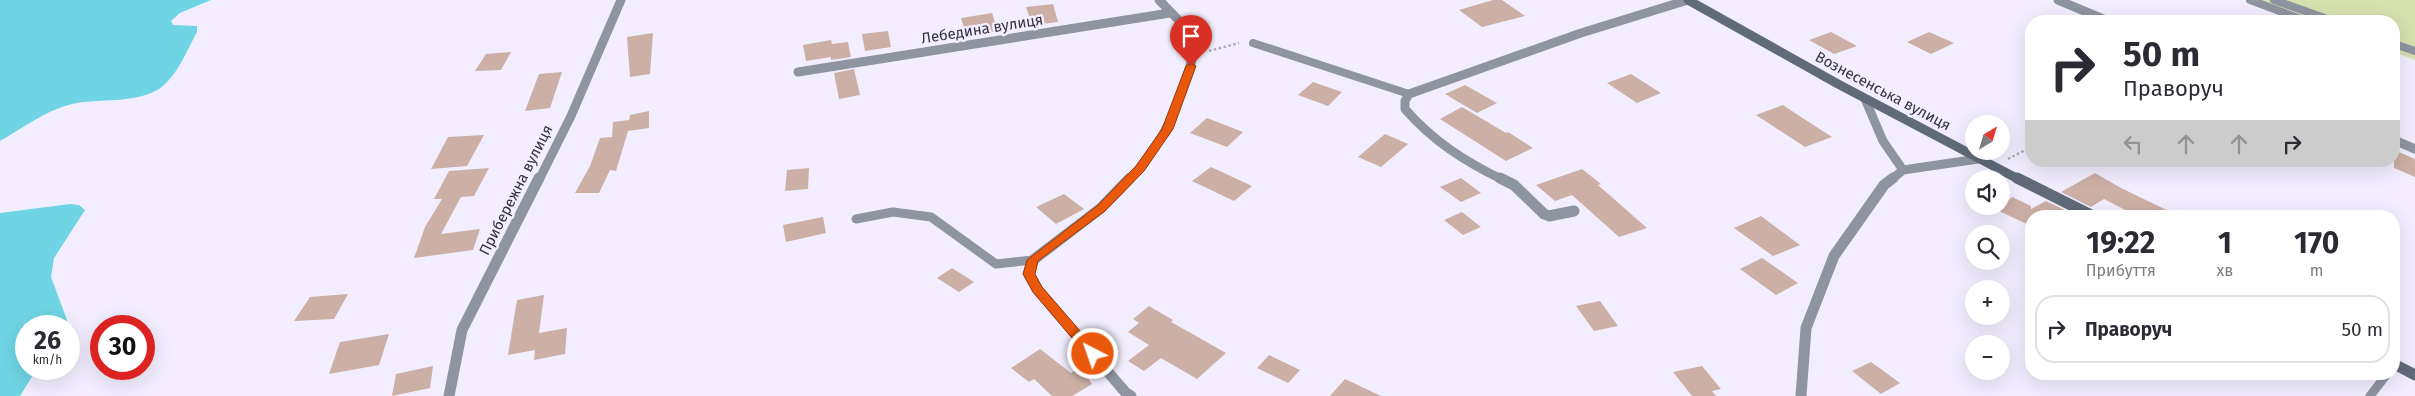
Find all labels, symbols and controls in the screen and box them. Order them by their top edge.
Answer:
street label: Лебедина вулиця [920,10,1044,48]
pin [1170,15,1212,66]
icon: arrive [1177,22,1205,50]
text: 50 m [2123,33,2200,75]
icon: right [2040,35,2105,100]
street label: Вознесенська вулиця [1812,48,1954,134]
text: Праворуч [2123,75,2224,102]
north arrow [1965,115,2010,160]
map controls [1965,115,2010,380]
street label: Прибережна вулиця [475,122,557,258]
icon: left [2119,130,2147,158]
icon: ahead [2172,130,2200,158]
icon: ahead [2225,130,2253,158]
icon: right [2278,130,2306,158]
button: sound [1965,170,2010,215]
button: search [1965,225,2010,270]
text: 19:22 [2086,225,2155,261]
text: 1 [2218,225,2232,261]
text: 170 [2294,225,2339,261]
text: Прибуття [2086,261,2156,280]
text: хв [2217,261,2233,280]
text: m [2310,261,2324,280]
button: + [1965,280,2010,325]
speed limit sign: 30 [90,315,155,380]
icon: right [2042,315,2070,343]
text: Праворуч [2085,318,2172,341]
text: 50 m [2342,318,2383,341]
text: 26 [34,326,61,356]
position arrow [1066,327,1118,379]
button: − [1965,335,2010,380]
text: km/h [33,353,62,367]

